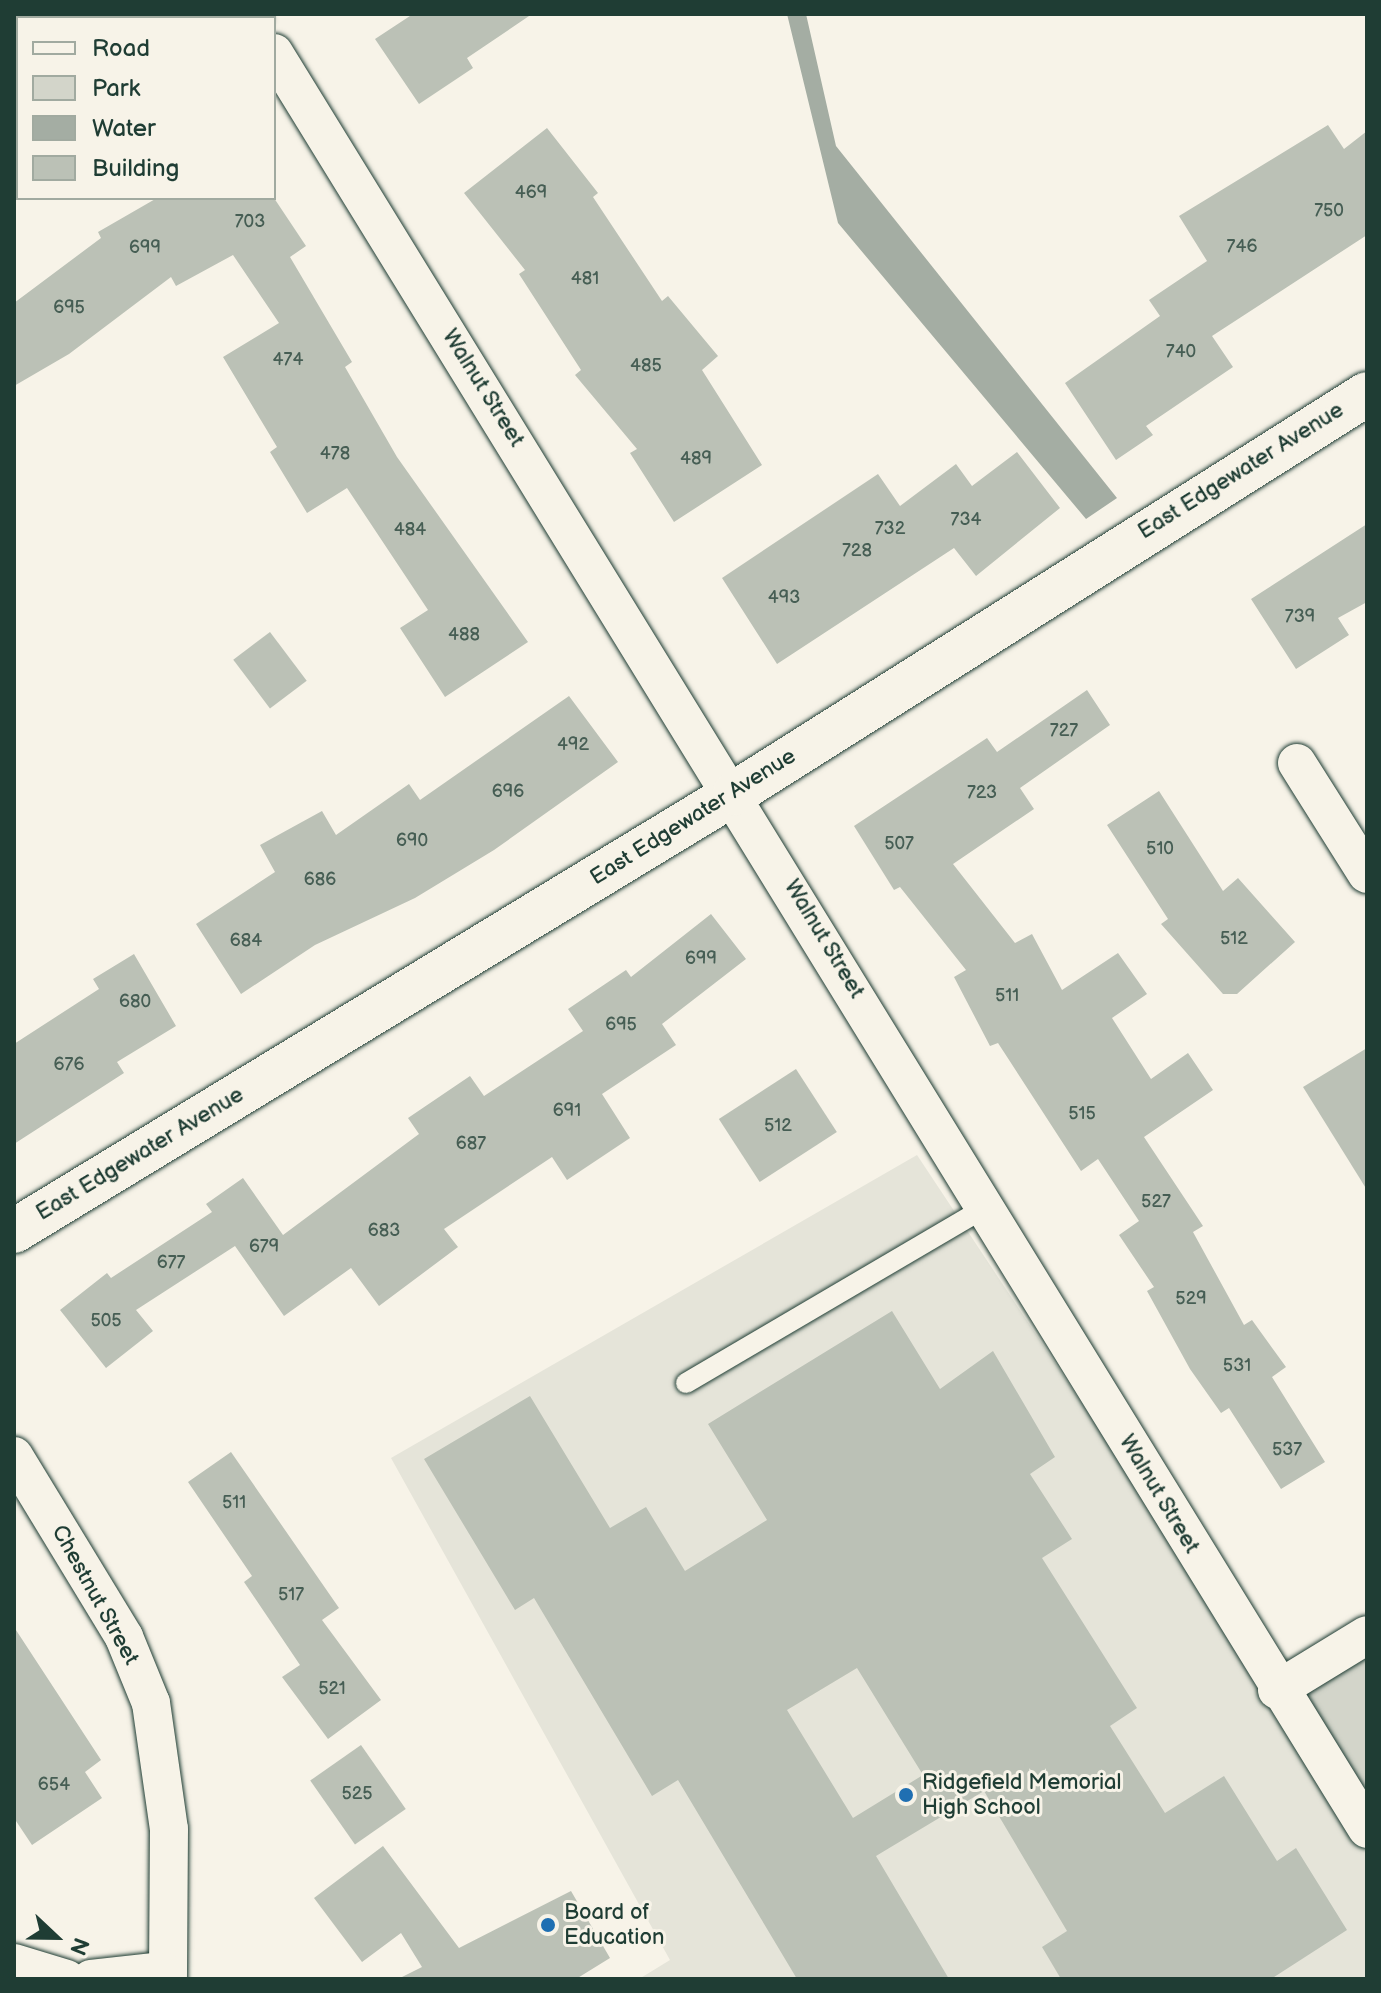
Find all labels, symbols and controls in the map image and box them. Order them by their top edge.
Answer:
legend [16,16,276,200]
text: Road [92,34,150,63]
text: Park [92,74,140,103]
text: Water [92,114,156,143]
text: Building [92,154,179,183]
house number: 469 [515,182,547,204]
house number: 750 [1314,200,1344,222]
house number: 703 [235,211,265,233]
house number: 746 [1227,236,1257,258]
house number: 699 [129,237,161,259]
house number: 481 [571,268,599,290]
house number: 695 [53,297,85,319]
street label: Walnut Street [436,324,530,452]
house number: 740 [1166,341,1196,363]
house number: 474 [273,349,303,371]
house number: 485 [630,355,662,377]
street label: East Edgewater Avenue [1133,397,1349,545]
house number: 478 [320,443,350,465]
house number: 489 [680,448,712,470]
house number: 734 [951,509,981,531]
house number: 732 [875,518,905,540]
house number: 484 [394,519,426,541]
house number: 728 [842,540,872,562]
house number: 493 [768,587,800,609]
house number: 739 [1285,606,1315,628]
house number: 488 [448,624,480,646]
house number: 727 [1050,720,1078,742]
house number: 492 [557,734,589,756]
street label: East Edgewater Avenue [585,743,801,891]
house number: 696 [492,781,524,803]
house number: 723 [967,782,997,804]
house number: 690 [396,830,428,852]
house number: 507 [884,833,914,855]
house number: 510 [1146,838,1174,860]
house number: 686 [304,869,336,891]
street label: Walnut Street [778,875,870,1003]
house number: 512 [1220,928,1248,950]
house number: 684 [230,930,262,952]
house number: 699 [685,948,717,970]
house number: 511 [995,985,1019,1007]
house number: 680 [119,991,151,1013]
house number: 695 [605,1014,637,1036]
house number: 676 [54,1054,84,1076]
street label: East Edgewater Avenue [31,1082,249,1226]
house number: 691 [553,1100,581,1122]
house number: 515 [1068,1103,1096,1125]
house number: 512 [764,1115,792,1137]
house number: 687 [456,1133,486,1155]
house number: 527 [1141,1191,1171,1213]
house number: 683 [368,1220,400,1242]
house number: 679 [249,1236,279,1258]
house number: 677 [157,1252,185,1274]
house number: 529 [1175,1288,1207,1310]
house number: 505 [90,1310,122,1332]
house number: 531 [1223,1355,1251,1377]
street label: Walnut Street [1113,1430,1205,1558]
house number: 537 [1272,1439,1302,1461]
house number: 511 [222,1492,246,1514]
street label: Chestnut Street [46,1520,144,1670]
house number: 517 [278,1584,304,1606]
house number: 521 [318,1678,346,1700]
place label: Ridgefield Memorial High School [922,1769,1121,1820]
house number: 654 [38,1774,70,1796]
house number: 525 [341,1783,373,1805]
marker: Ridgefield Memorial High School [897,1786,915,1804]
north arrow [16,1897,96,1977]
place label: Board of Education [564,1899,664,1950]
marker: Board of Education [539,1916,557,1934]
text: N [63,1933,94,1959]

